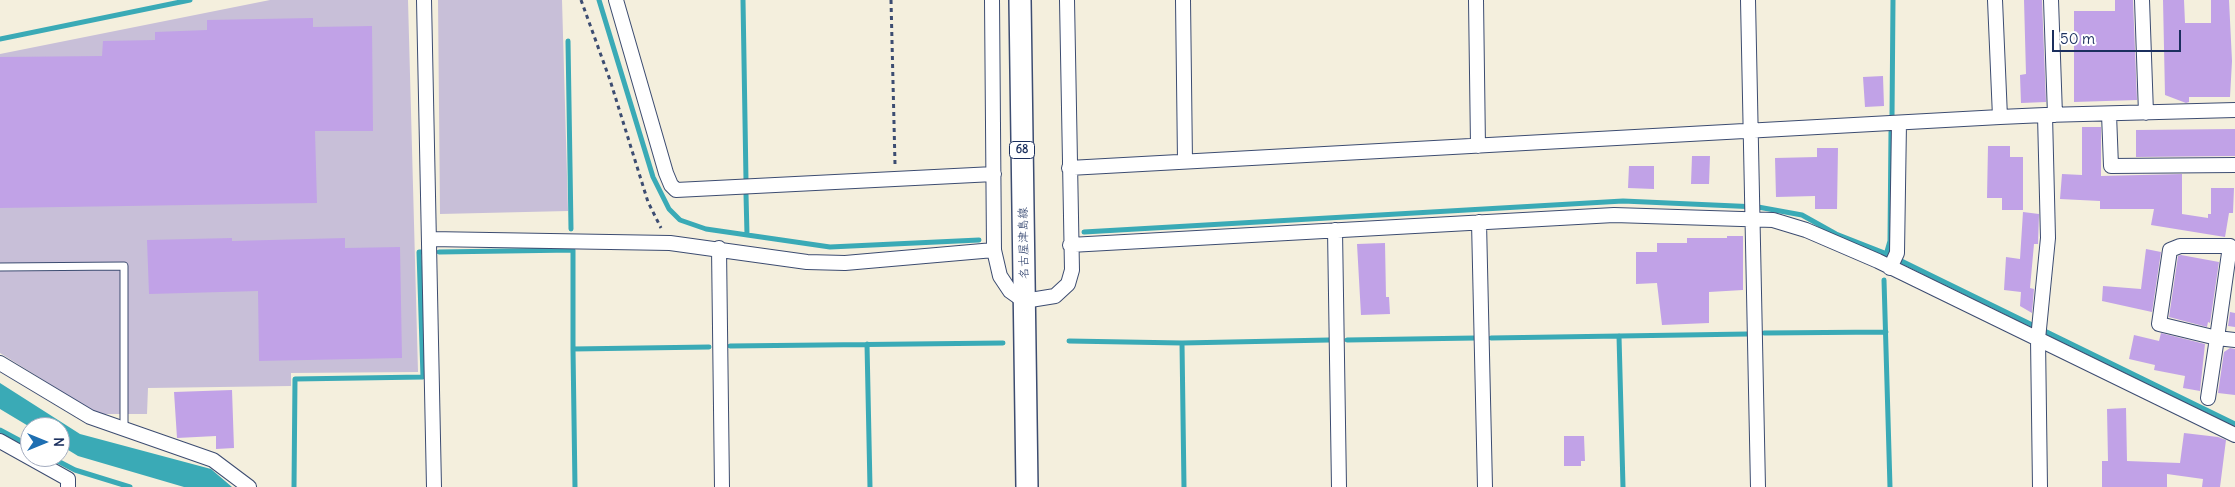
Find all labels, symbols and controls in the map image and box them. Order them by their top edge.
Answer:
scale bar [2055,20,2184,52]
text: 50 m [2060,29,2095,48]
road number: 68 [1010,142,1034,158]
street label: 名古屋津島線 [1016,207,1032,279]
north arrow [20,417,70,467]
text: N [50,437,68,447]

